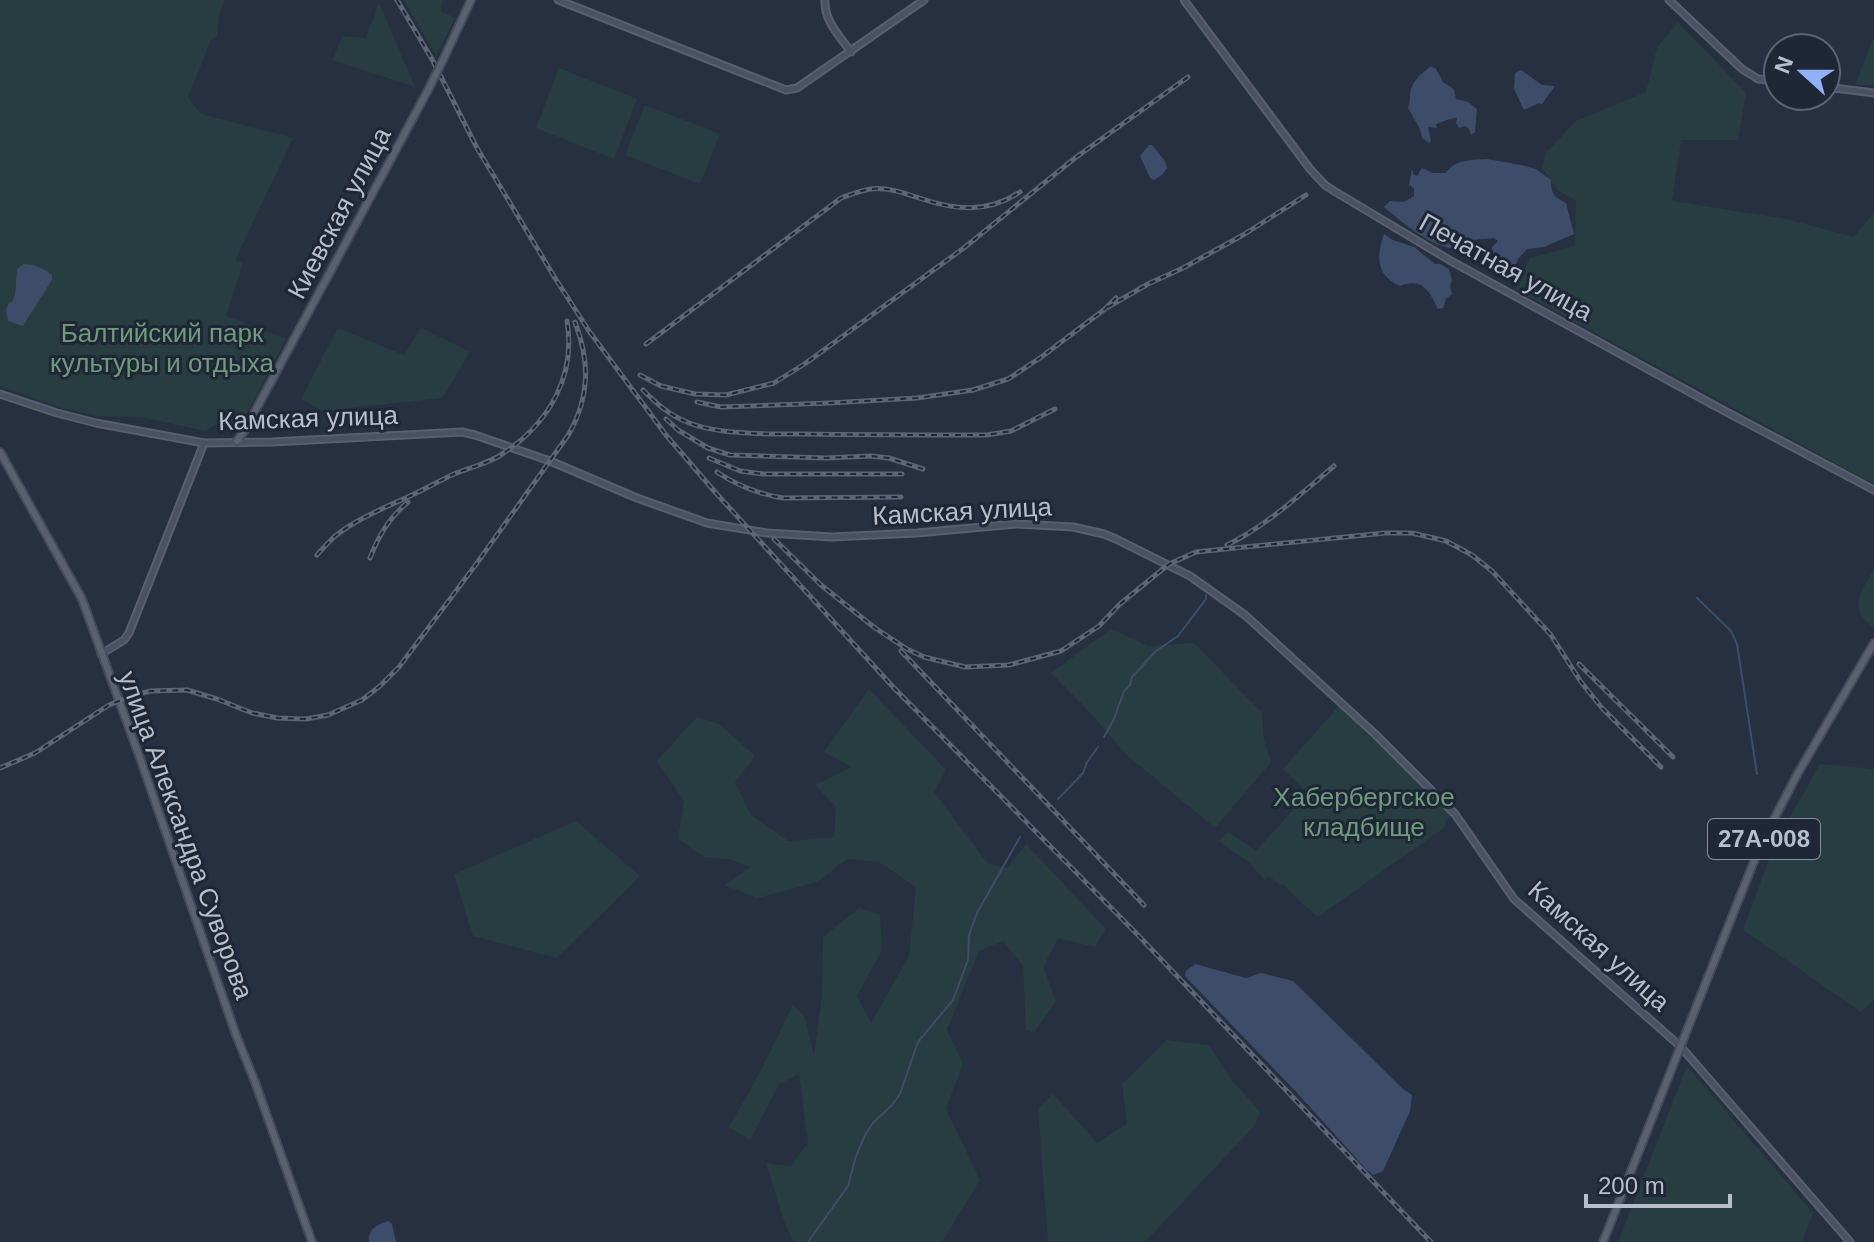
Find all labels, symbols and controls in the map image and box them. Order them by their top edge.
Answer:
north arrow [1762,32,1842,112]
text: N [1769,53,1798,77]
street label: Киевская улица [281,122,397,304]
street label: Печатная улица [1414,207,1598,327]
park label: Балтийский парк культуры и отдыха [50,318,274,378]
street label: Камская улица [218,400,399,436]
street label: Камская улица [872,491,1053,531]
street label: улица Александра Суворова [113,667,260,1004]
park label: Хабербергское кладбище [1273,782,1455,842]
road number: 27А-008 [1708,819,1820,859]
street label: Камская улица [1522,875,1676,1018]
scale bar [1586,1158,1730,1208]
text: 200 m [1598,1172,1665,1199]

